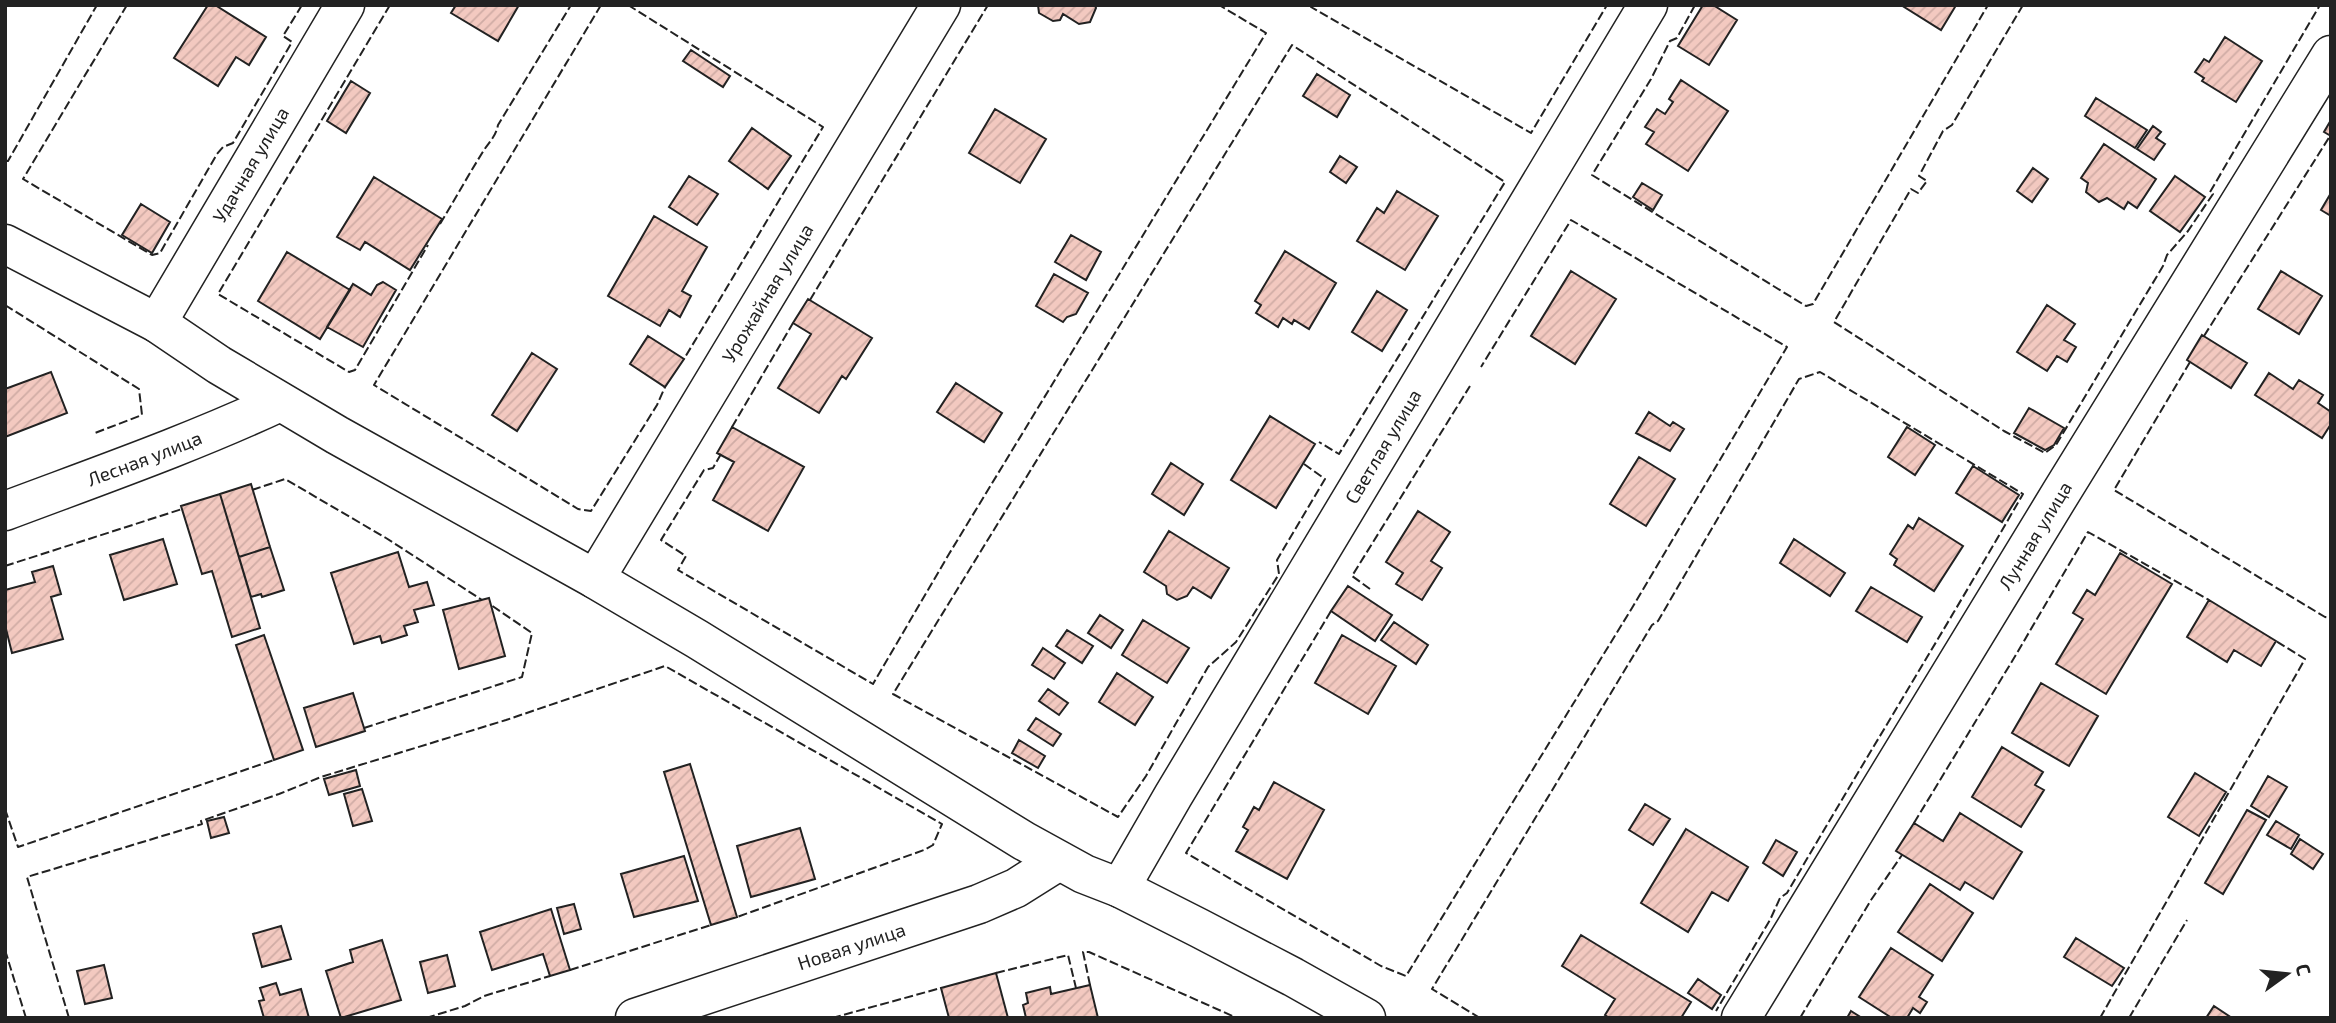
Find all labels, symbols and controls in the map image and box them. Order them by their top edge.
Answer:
street label: Удачная улица [207,102,293,226]
street label: Урожайная улица [716,219,818,366]
street label: Светлая улица [1339,385,1426,508]
street label: Лесная улица [84,425,205,490]
street label: Лунная улица [1993,477,2076,594]
street label: Новая улица [794,917,908,974]
north arrow [2252,939,2322,1009]
text: С [2291,961,2316,978]

